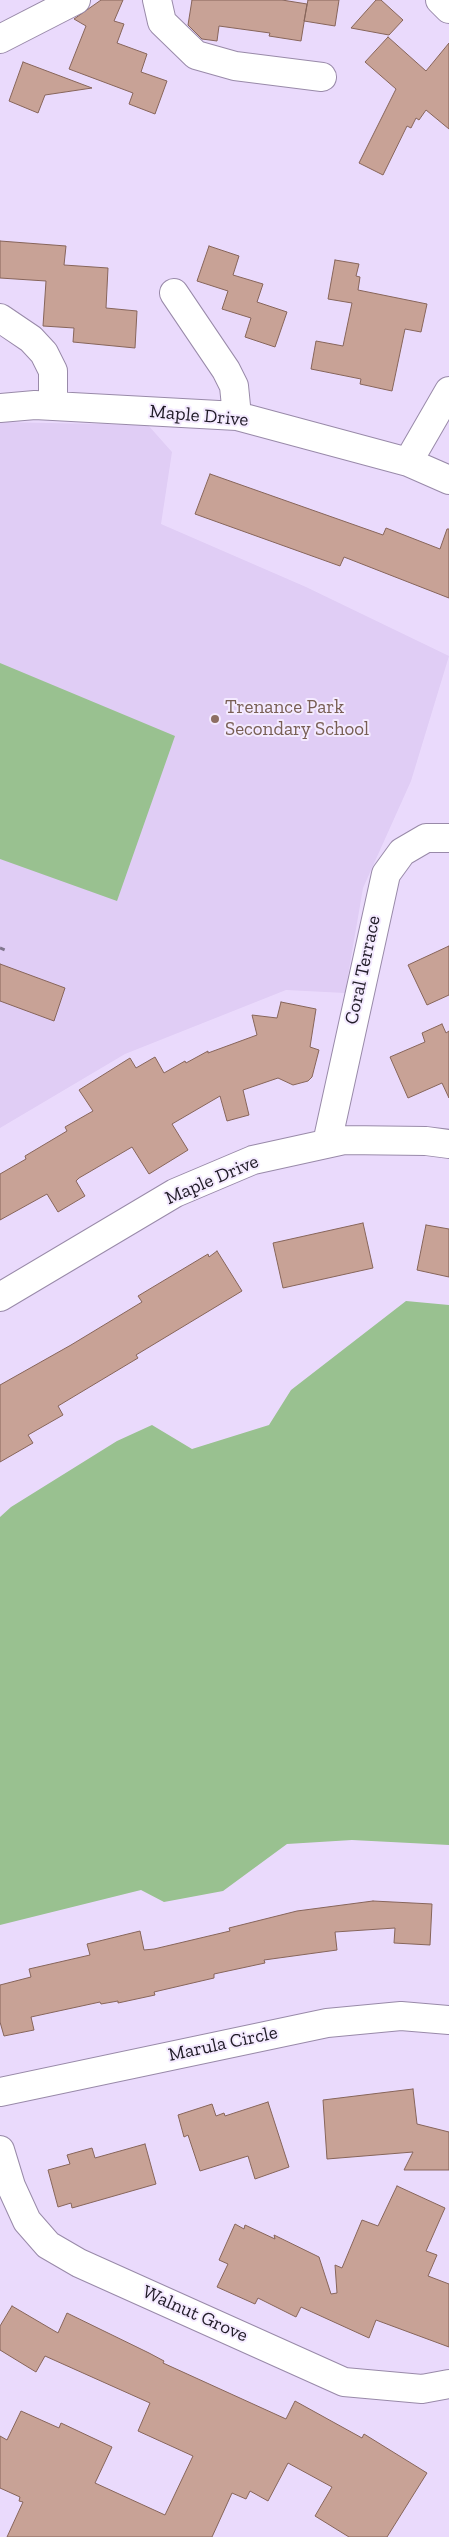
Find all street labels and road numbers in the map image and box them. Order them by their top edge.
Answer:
street label: Maple Drive [149,400,249,432]
street label: Coral Terrace [340,913,386,1027]
street label: Maple Drive [162,1150,262,1210]
street label: Marula Circle [166,2021,280,2067]
street label: Walnut Grove [139,2281,251,2347]

